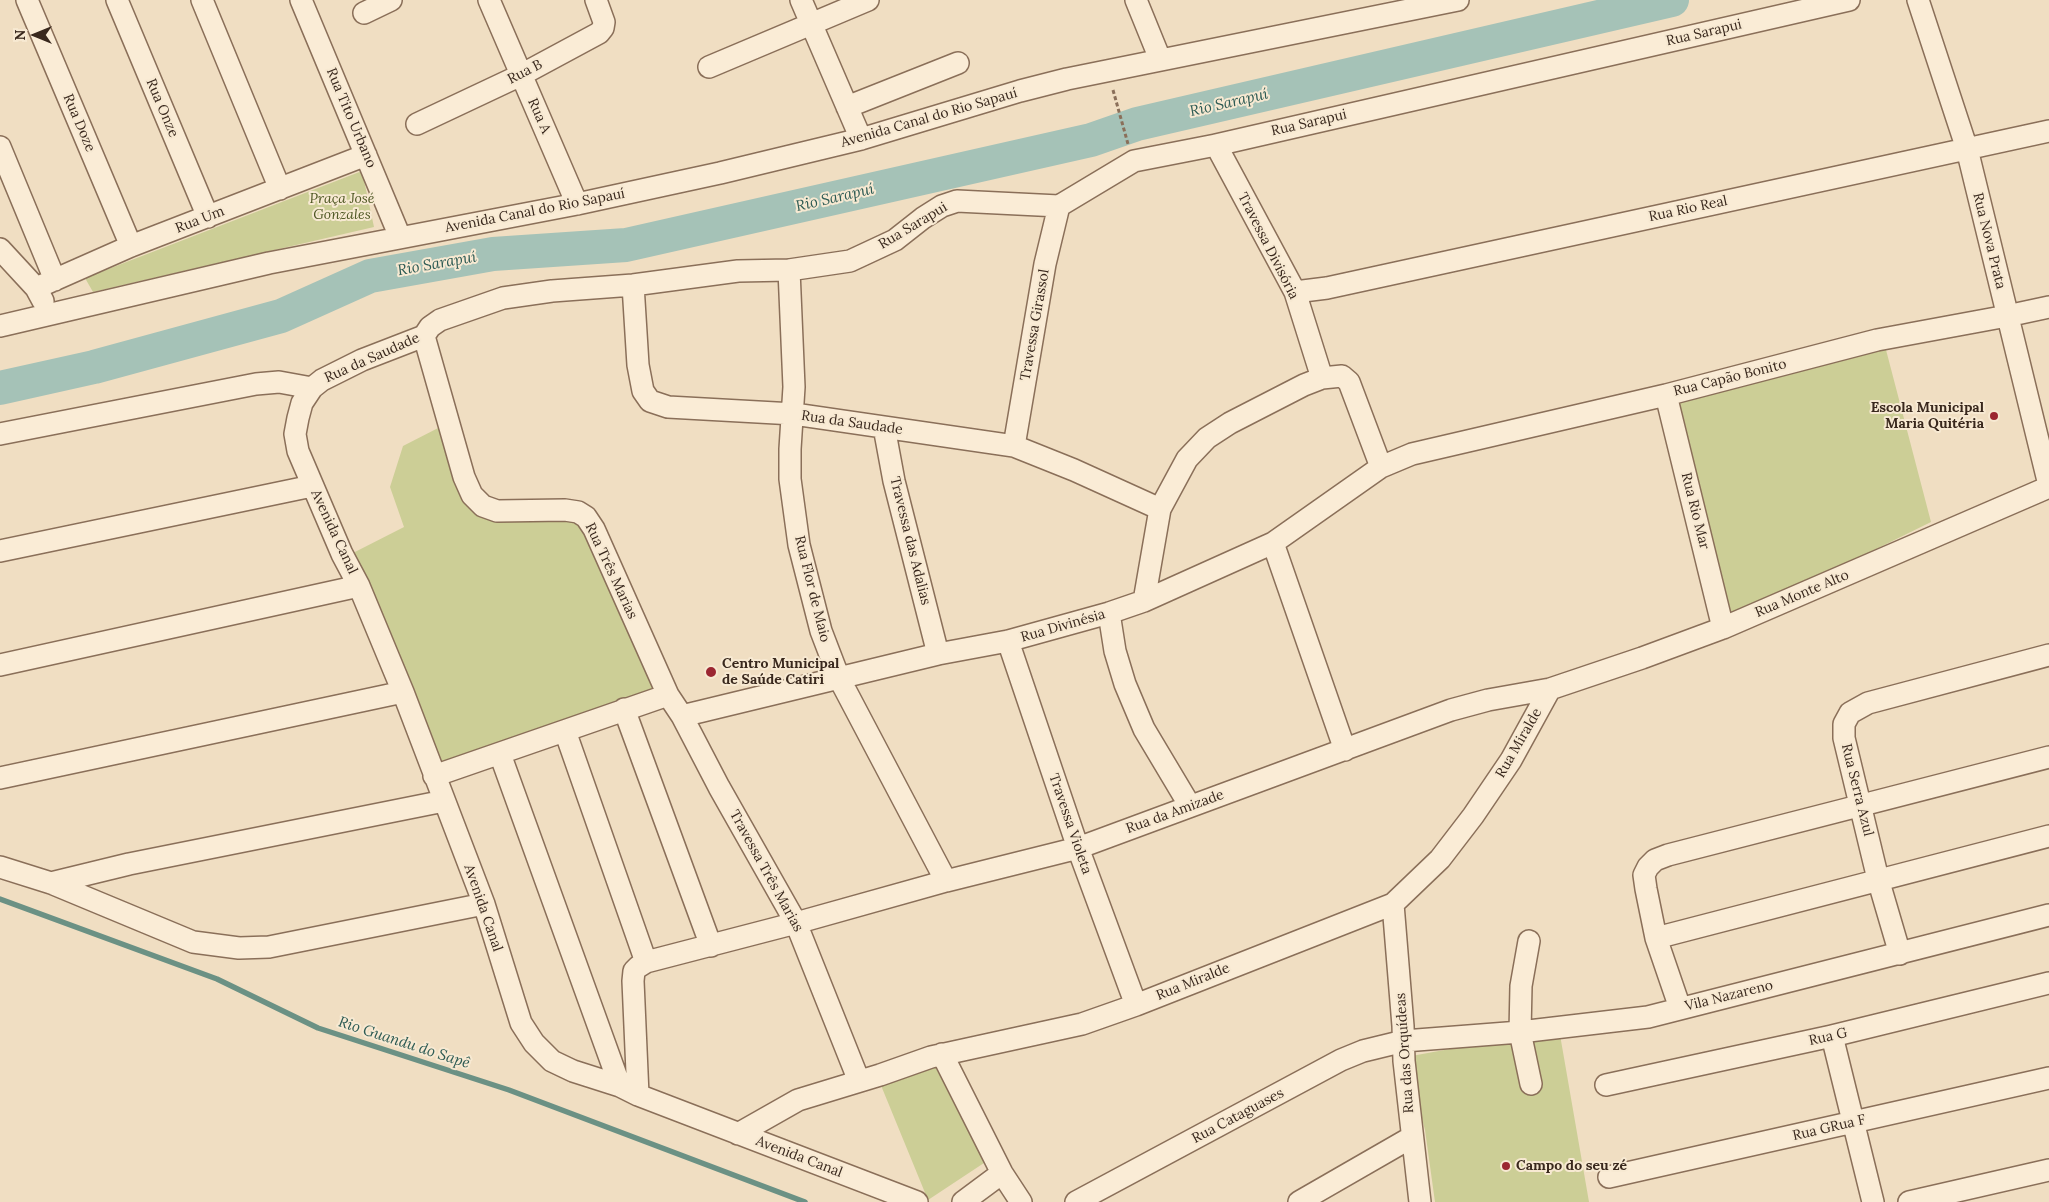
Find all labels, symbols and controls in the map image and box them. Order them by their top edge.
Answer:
north arrow [10,10,60,60]
street label: Rua Sarapui [1665,16,1743,50]
text: N [11,30,29,40]
street label: Rua B [505,56,545,88]
street label: Rua Tito Urbano [322,65,380,171]
street label: Rua Onze [142,76,182,140]
street label: Avenida Canal do Rio Sapauí [839,85,1019,151]
water label: Rio Sarapuí [1188,85,1270,121]
street label: Rua Doze [59,91,99,155]
street label: Rua A [524,96,554,136]
street label: Rua Sarapui [1270,106,1348,140]
water label: Rio Sarapuí [794,180,876,216]
street label: Avenida Canal do Rio Sapauí [444,185,626,237]
street label: Travessa Divisória [1234,190,1302,302]
park label: Praça José Gonzales [309,191,375,223]
street label: Rua Nova Prata [1969,191,2009,291]
street label: Rua Rio Real [1647,192,1729,226]
street label: Rua Sarapui [876,199,950,253]
street label: Rua Um [173,203,227,237]
water label: Rio Sarapuí [396,248,478,280]
street label: Travessa Girassol [1017,268,1053,382]
street label: Rua da Saudade [322,330,422,386]
street label: Rua Capão Bonito [1672,356,1788,400]
place label: Escola Municipal Maria Quitéria [1871,400,1984,432]
street label: Rua da Saudade [800,408,904,438]
marker: Escola Municipal Maria Quitéria [1988,410,2000,422]
street label: Rua Rio Mar [1677,471,1713,551]
street label: Travessa das Adalias [886,475,934,607]
street label: Avenida Canal [307,487,361,577]
street label: Rua Três Marias [581,520,641,622]
street label: Rua Flor de Maio [791,534,833,644]
street label: Rua Monte Alto [1753,567,1851,621]
street label: Rua Divinésia [1019,606,1107,646]
place label: Centro Municipal de Saúde Catiri [722,656,839,689]
marker: Centro Municipal de Saúde Catiri [704,665,718,679]
street label: Rua Miralde [1492,705,1546,781]
street label: Rua Serra Azul [1837,742,1877,838]
street label: Travessa Violeta [1045,772,1095,876]
street label: Rua da Amizade [1124,787,1226,837]
street label: Travessa Três Marias [726,807,806,935]
street label: Avenida Canal [460,862,506,954]
street label: Rua Miralde [1154,960,1232,1004]
street label: Vila Nazareno [1683,977,1775,1015]
street label: Rua das Orquídeas [1392,992,1418,1114]
water label: Rio Guandu do Sapê [336,1013,472,1073]
street label: Rua G [1807,1024,1849,1050]
street label: Rua Cataguases [1189,1085,1287,1147]
street label: Rua GRua F [1791,1111,1867,1145]
street label: Avenida Canal [753,1133,845,1181]
place label: Campo do seu zé [1516,1158,1627,1174]
marker: Campo do seu zé [1500,1160,1512,1172]

